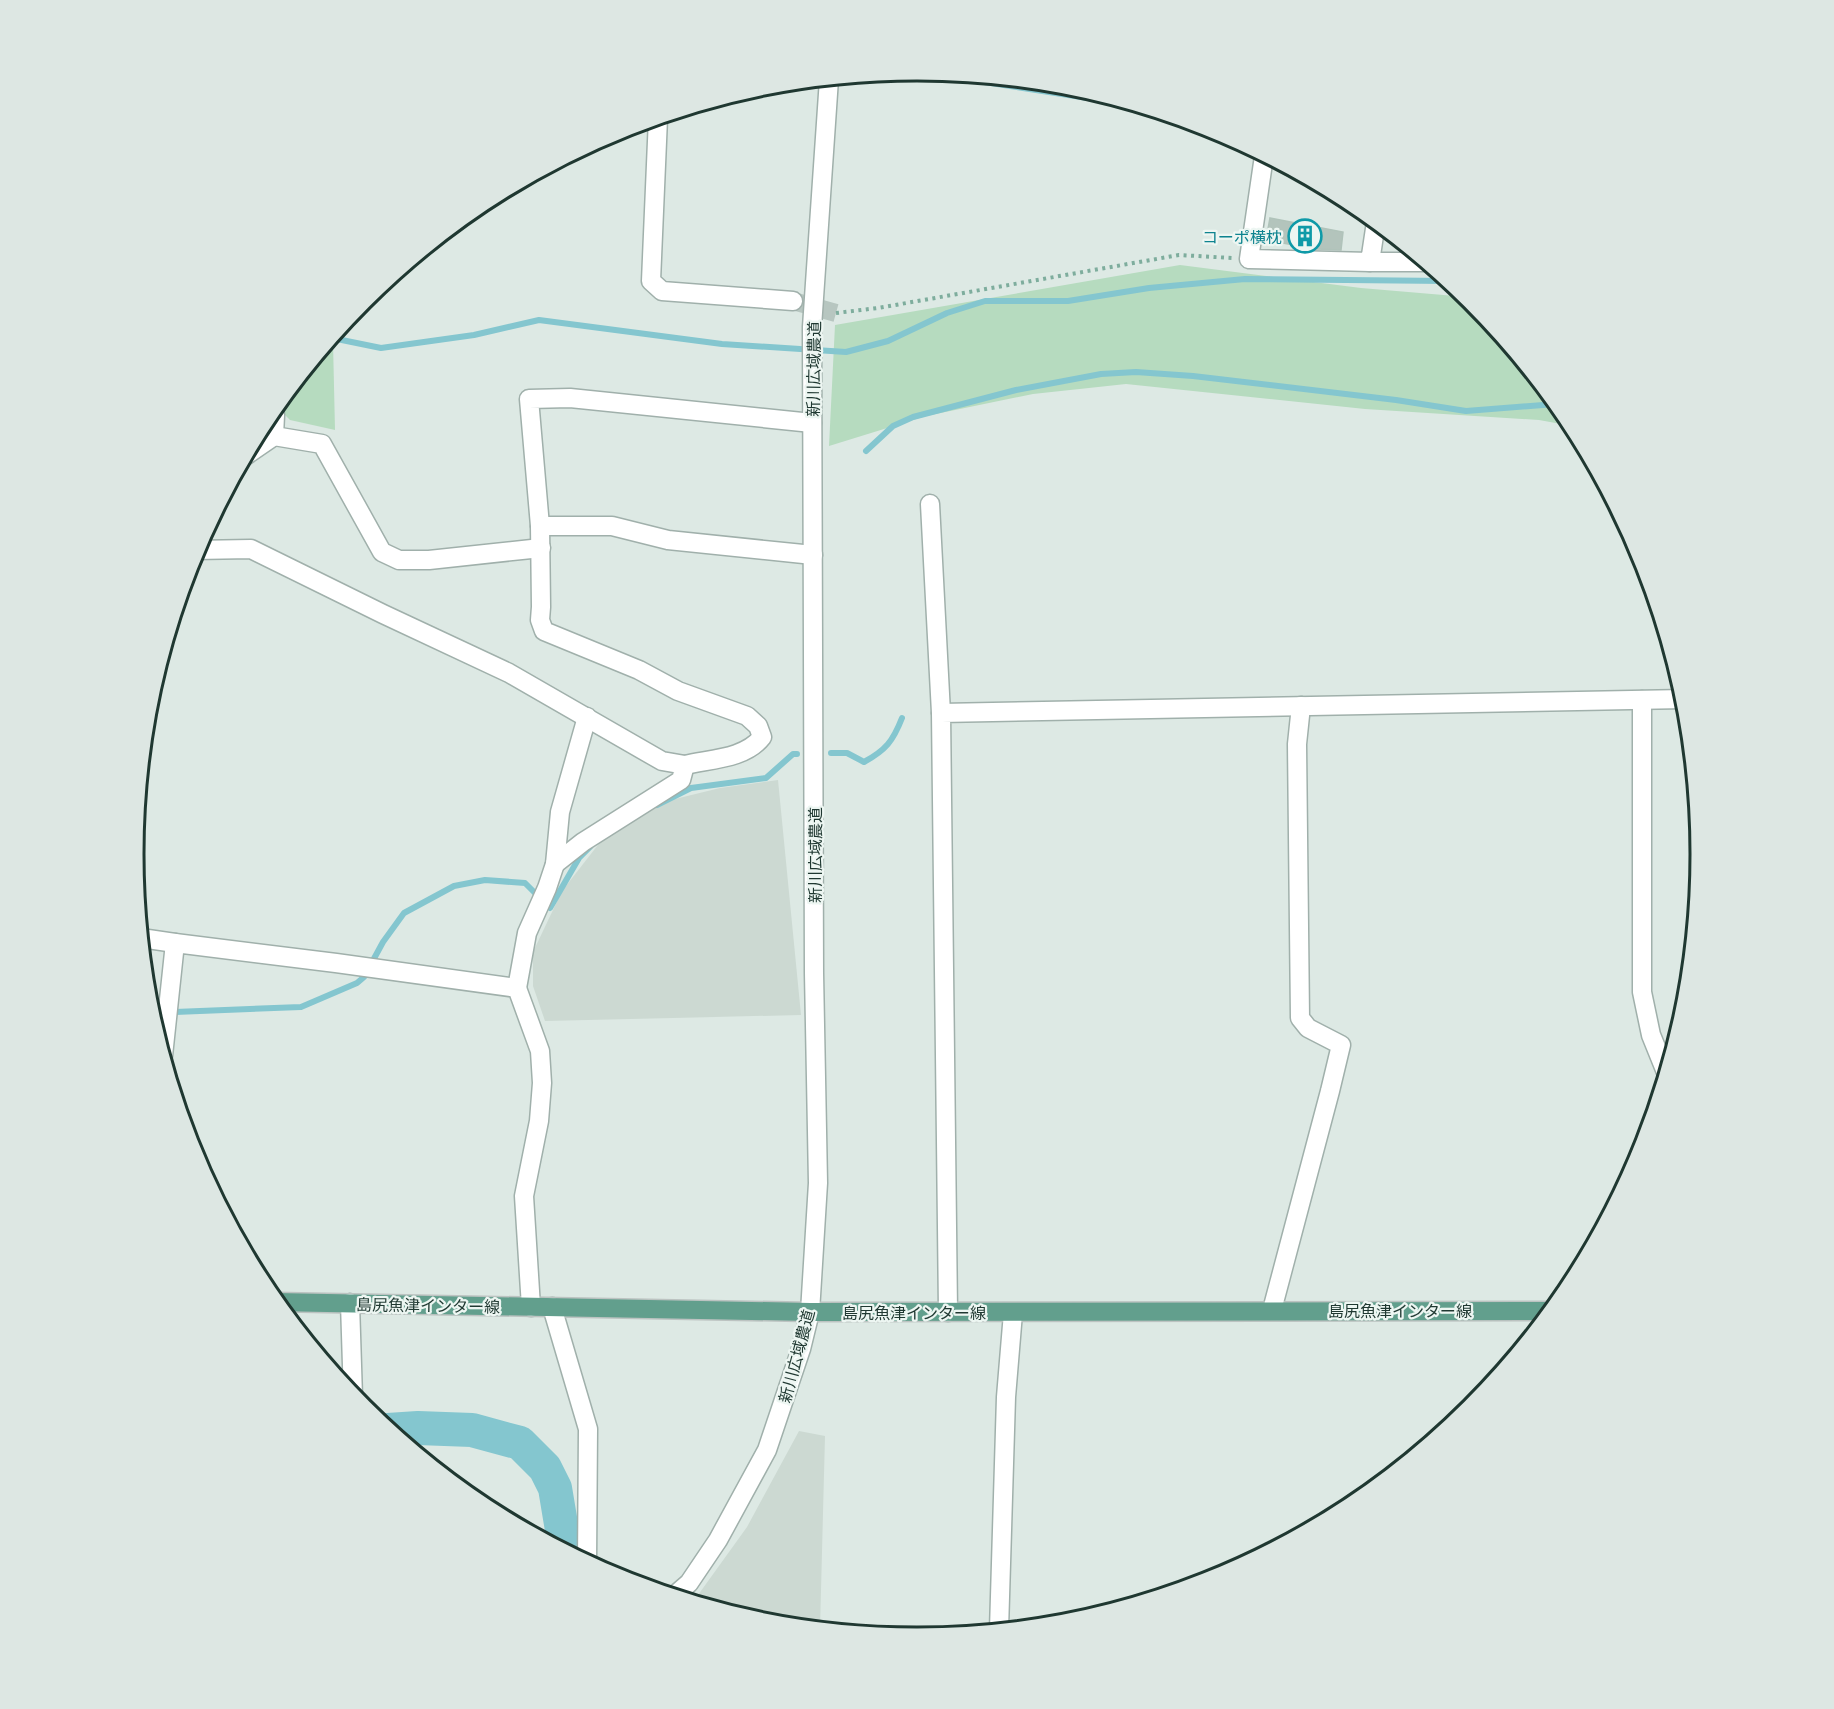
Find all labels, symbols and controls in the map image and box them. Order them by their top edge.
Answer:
building icon: コーポ横枕 [1287,218,1323,254]
place label: コーポ横枕 [1202,227,1282,246]
street label: 新川広域農道 [803,321,823,417]
street label: 新川広域農道 [805,807,824,903]
street label: 島尻魚津インター線 [356,1294,500,1316]
street label: 島尻魚津インター線 [1328,1301,1472,1320]
street label: 島尻魚津インター線 [842,1303,986,1322]
street label: 新川広域農道 [774,1307,818,1405]

